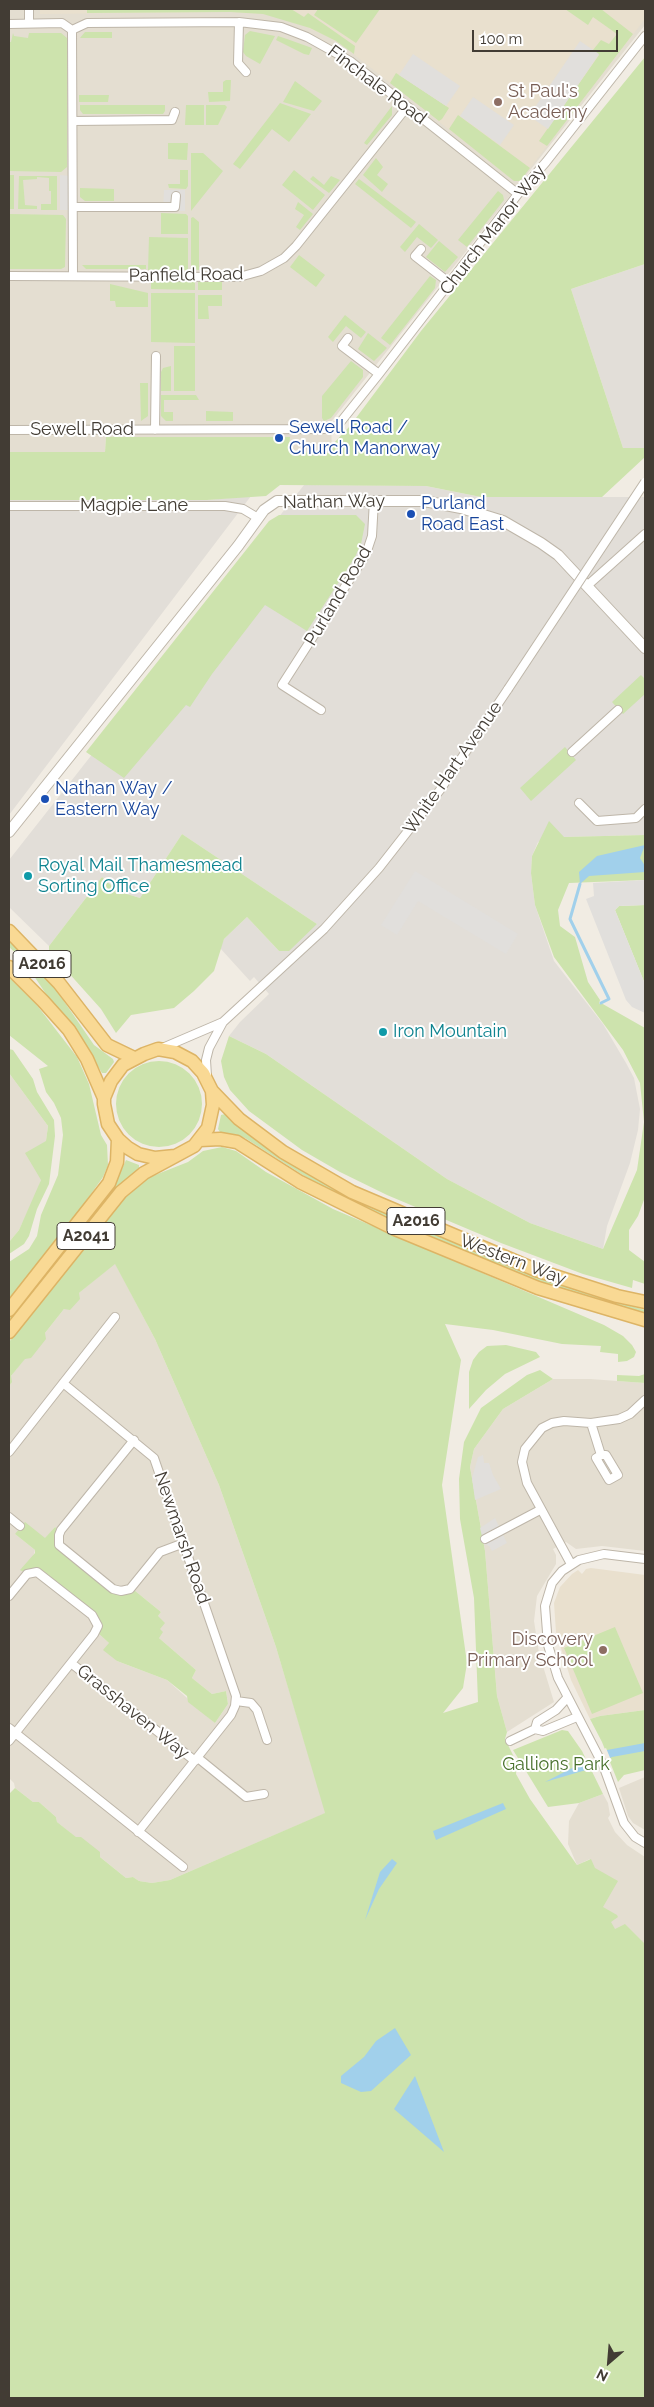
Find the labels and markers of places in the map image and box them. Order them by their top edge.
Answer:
place label: St Paul's Academy [508,81,587,124]
marker: St Paul's Academy [492,96,504,108]
place label: Sewell Road / Church Manorway [289,417,440,459]
marker: Sewell Road / Church Manorway [273,432,285,444]
place label: Purland Road East [421,493,504,536]
marker: Purland Road East [405,508,417,520]
place label: Nathan Way / Eastern Way [55,778,173,821]
marker: Nathan Way / Eastern Way [39,793,51,805]
place label: Royal Mail Thamesmead Sorting Office [38,855,243,898]
marker: Royal Mail Thamesmead Sorting Office [22,870,34,882]
place label: Iron Mountain [393,1021,507,1043]
marker: Iron Mountain [377,1026,389,1038]
place label: Discovery Primary School [467,1629,593,1672]
marker: Discovery Primary School [597,1644,609,1656]

